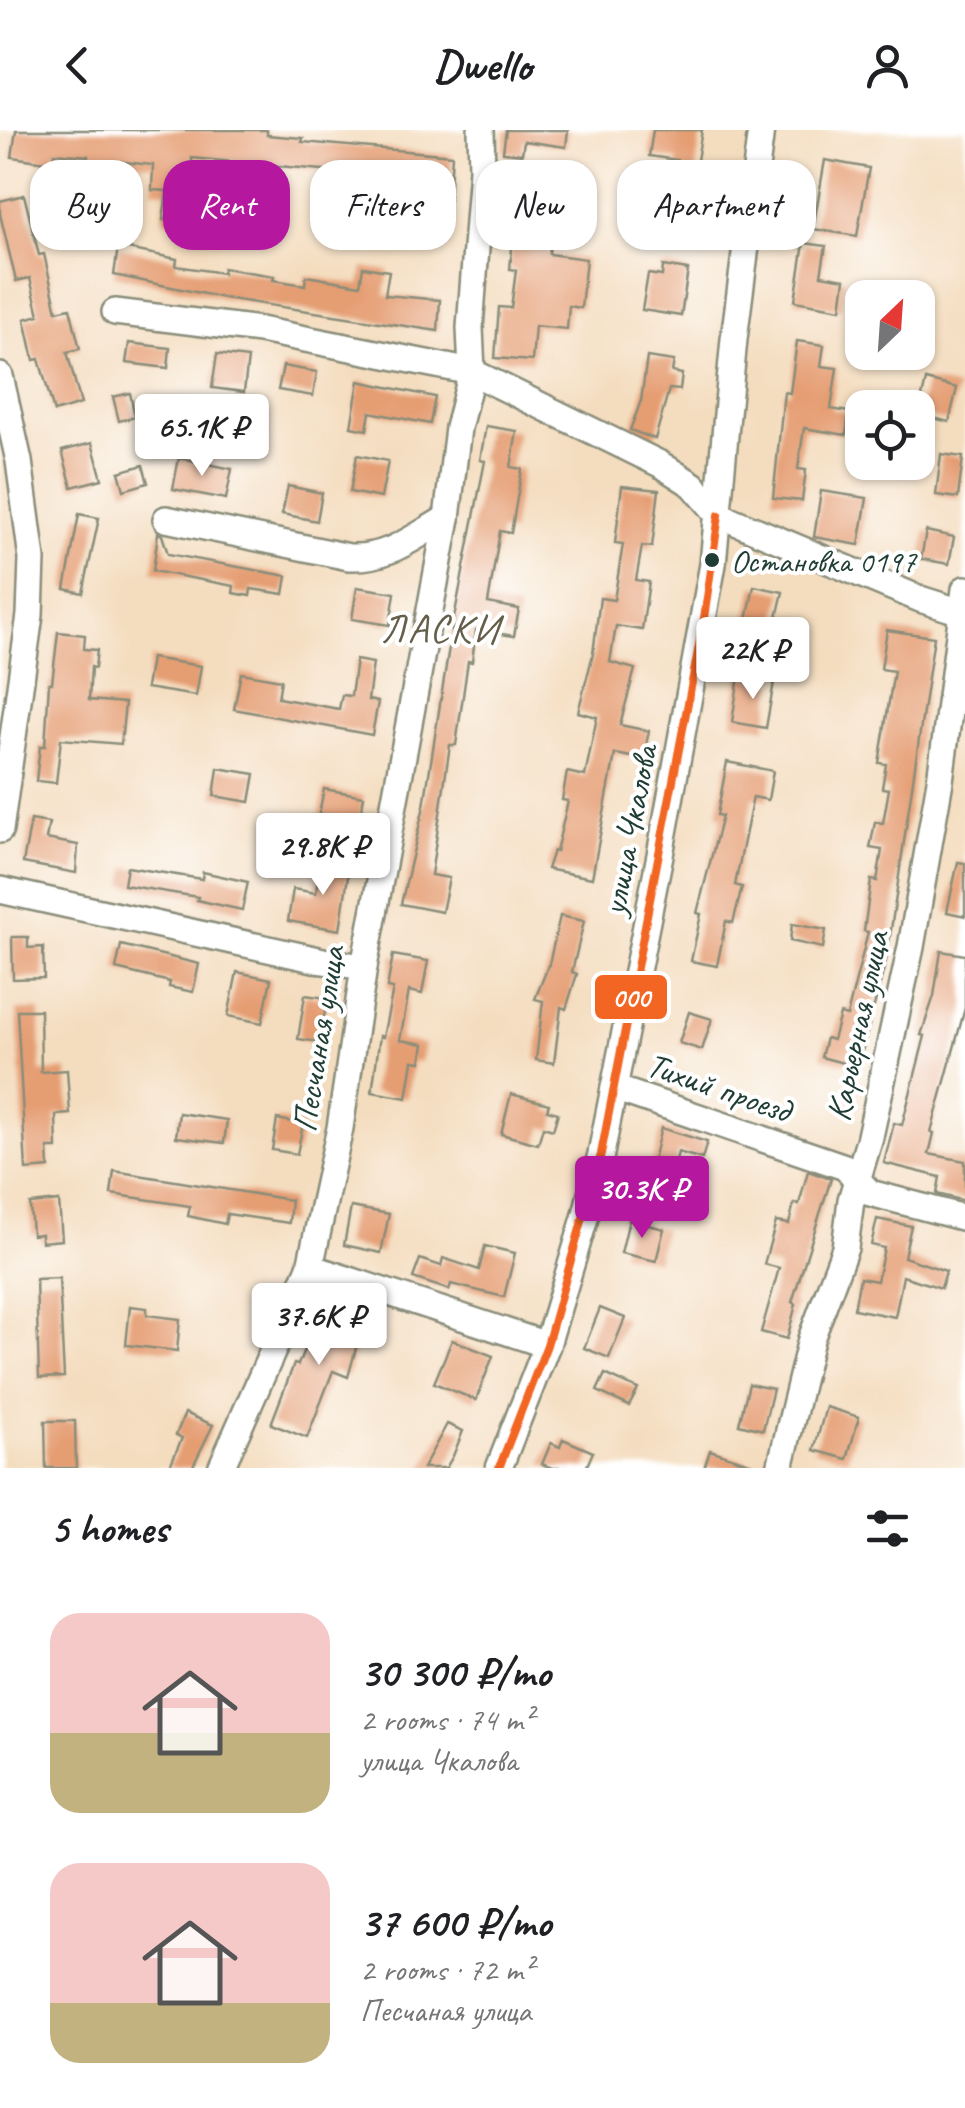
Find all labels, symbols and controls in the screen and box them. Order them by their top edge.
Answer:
text: Dwello [434,37,531,94]
icon: back [50,38,105,93]
icon: person [860,38,915,93]
chip: Buy [30,160,143,250]
chip: Rent [163,160,290,250]
chip: Filters [310,160,456,250]
chip: New [476,160,597,250]
chip: Apartment [617,160,816,250]
north arrow [845,280,935,370]
map controls [845,280,935,480]
button: locate [845,390,935,480]
pin: 65.1K ₽ [110,394,294,479]
text: 65.1K ₽ [157,406,247,447]
place label: Остановка 0197 [731,541,918,582]
marker: Остановка 0197 [702,550,722,570]
district label: ЛАСКИ [381,604,504,654]
pin: 22K ₽ [683,617,823,702]
text: 22K ₽ [718,629,788,670]
street label: улица Чкалова [591,739,668,921]
pin: 29.8K ₽ [231,813,415,898]
text: 29.8K ₽ [278,825,368,866]
street label: Карьерная улица [815,925,900,1125]
street label: Песчаная улица [282,940,356,1135]
line badge: 000 [593,973,669,1021]
text: 000 [612,980,653,1015]
street label: Тихий проезд [641,1042,800,1134]
pin: 30.3K ₽ [550,1156,734,1241]
text: 30.3K ₽ [597,1168,687,1209]
pin: 37.6K ₽ [227,1283,411,1368]
text: 37.6K ₽ [274,1295,364,1336]
icon: filters [860,1501,915,1556]
text: 5 homes [50,1502,168,1555]
text: 30 300 ₽/mo [360,1646,550,1699]
icon: home [130,1653,250,1773]
text: 2 rooms · 74 m² [360,1699,533,1740]
text: улица Чкалова [360,1740,517,1781]
text: 37 600 ₽/mo [360,1896,551,1949]
icon: home [130,1903,250,2023]
text: 2 rooms · 72 m² [360,1949,533,1990]
text: Песчаная улица [360,1990,531,2031]

